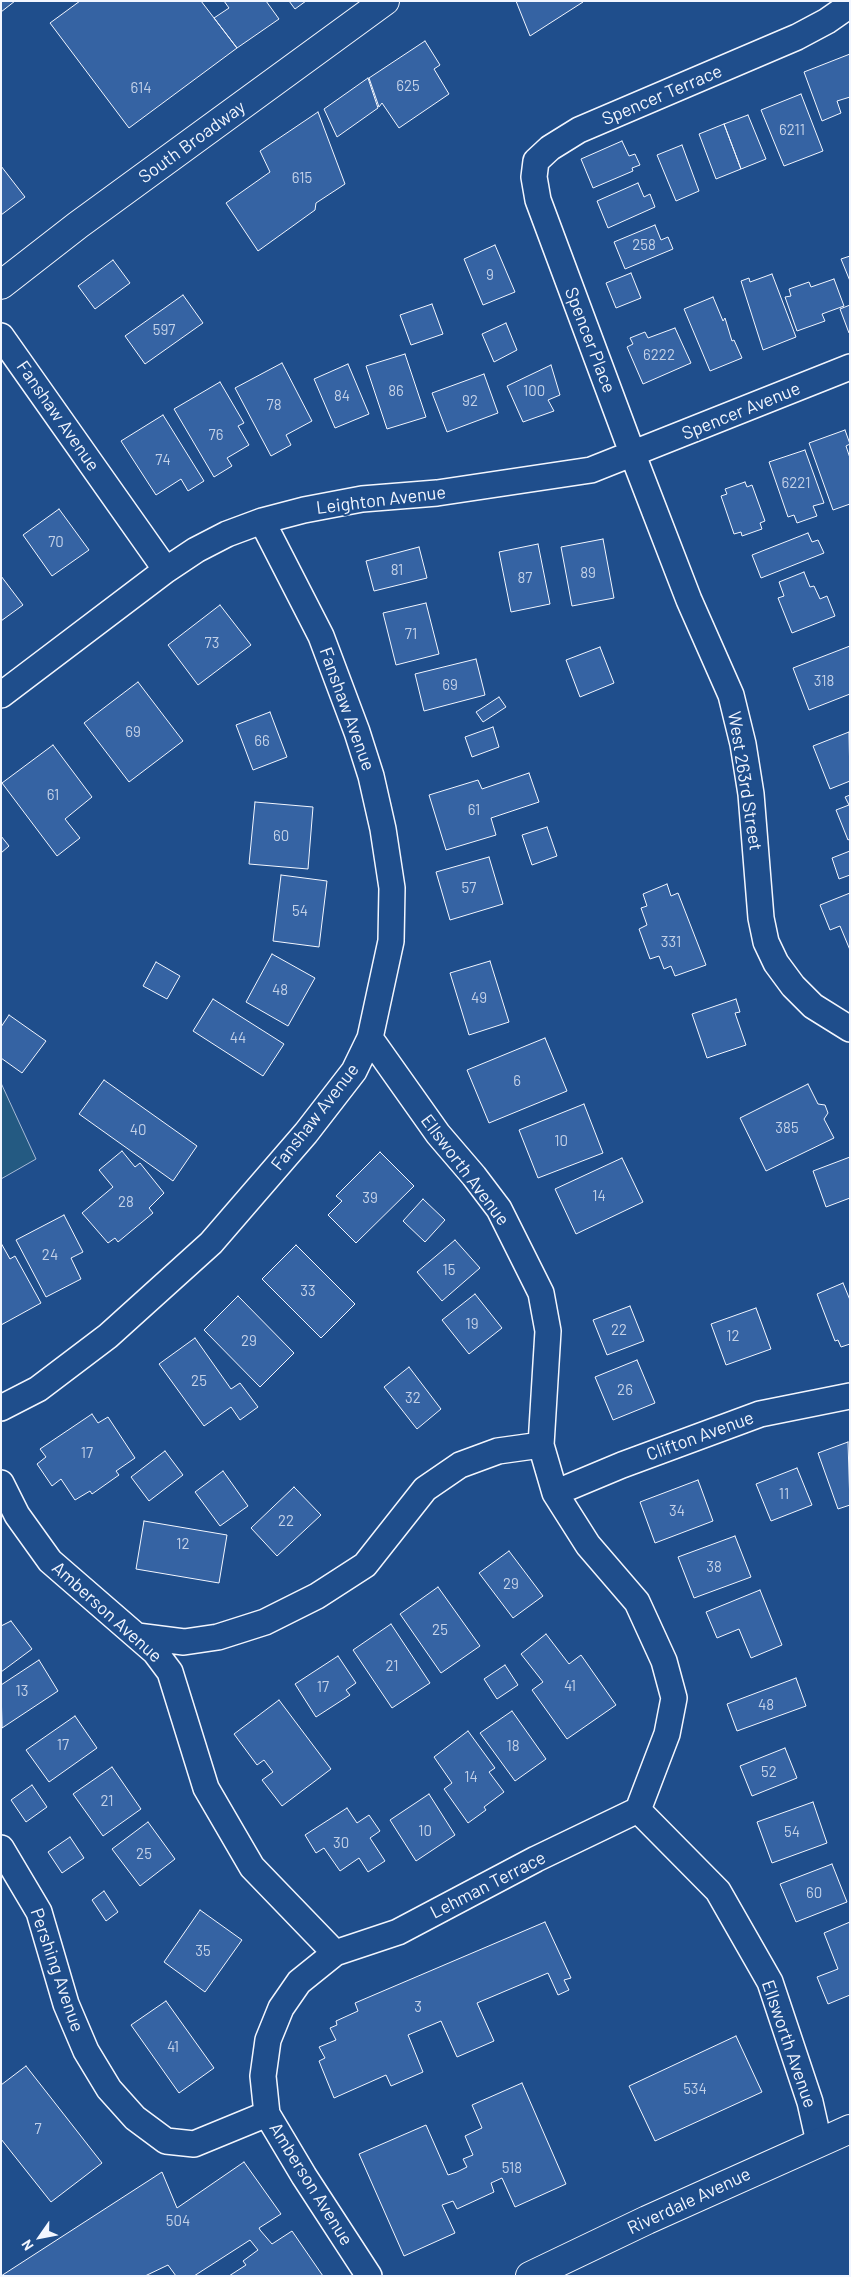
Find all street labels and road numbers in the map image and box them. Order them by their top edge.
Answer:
street label: Spencer Terrace [599,60,725,130]
street label: South Broadway [134,96,250,188]
street label: Spencer Place [560,284,620,396]
street label: Fanshaw Avenue [12,357,104,475]
street label: Spencer Avenue [679,377,803,445]
street label: Leighton Avenue [315,481,447,519]
street label: Fanshaw Avenue [315,644,379,774]
street label: West 263rd Street [723,710,767,852]
street label: Fanshaw Avenue [267,1059,363,1175]
street label: Ellsworth Avenue [416,1110,514,1230]
street label: Clifton Avenue [643,1407,757,1465]
street label: Amberson Avenue [48,1557,166,1667]
street label: Lehman Terrace [427,1847,549,1923]
street label: Pershing Avenue [26,1905,88,2035]
street label: Ellsworth Avenue [757,1977,821,2111]
street label: Amberson Avenue [265,2119,357,2249]
street label: Riverdale Avenue [624,2163,754,2239]

